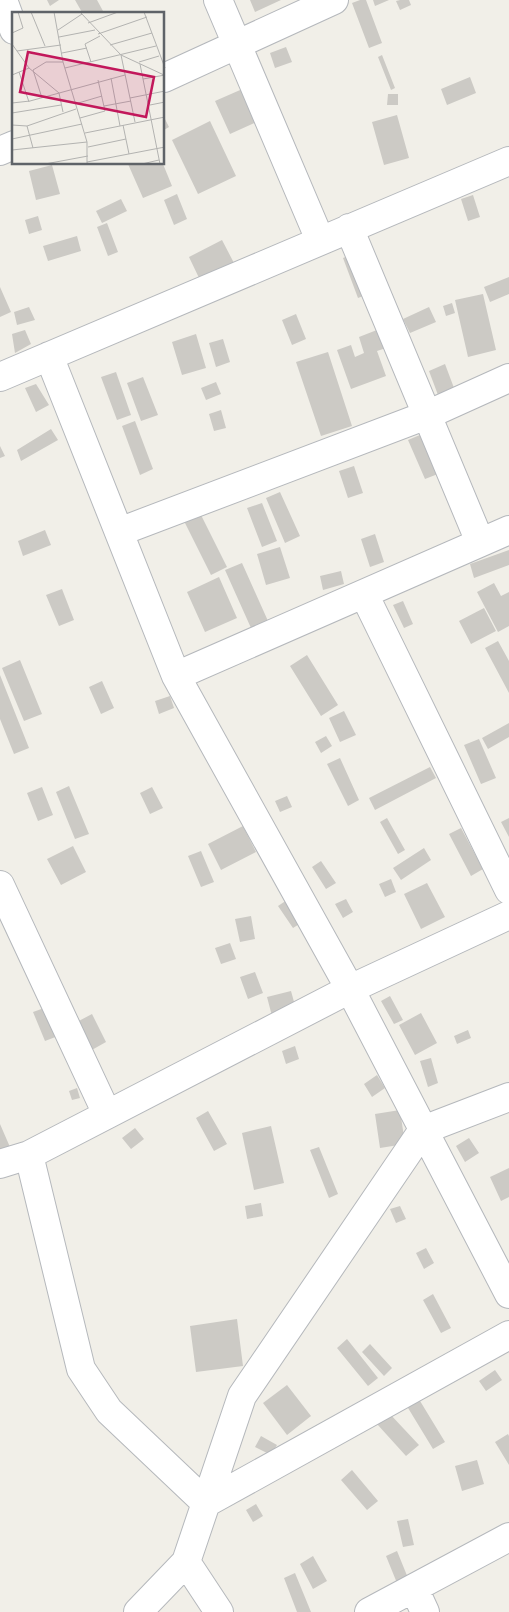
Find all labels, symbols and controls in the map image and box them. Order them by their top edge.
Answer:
inset map [12,12,165,165]

